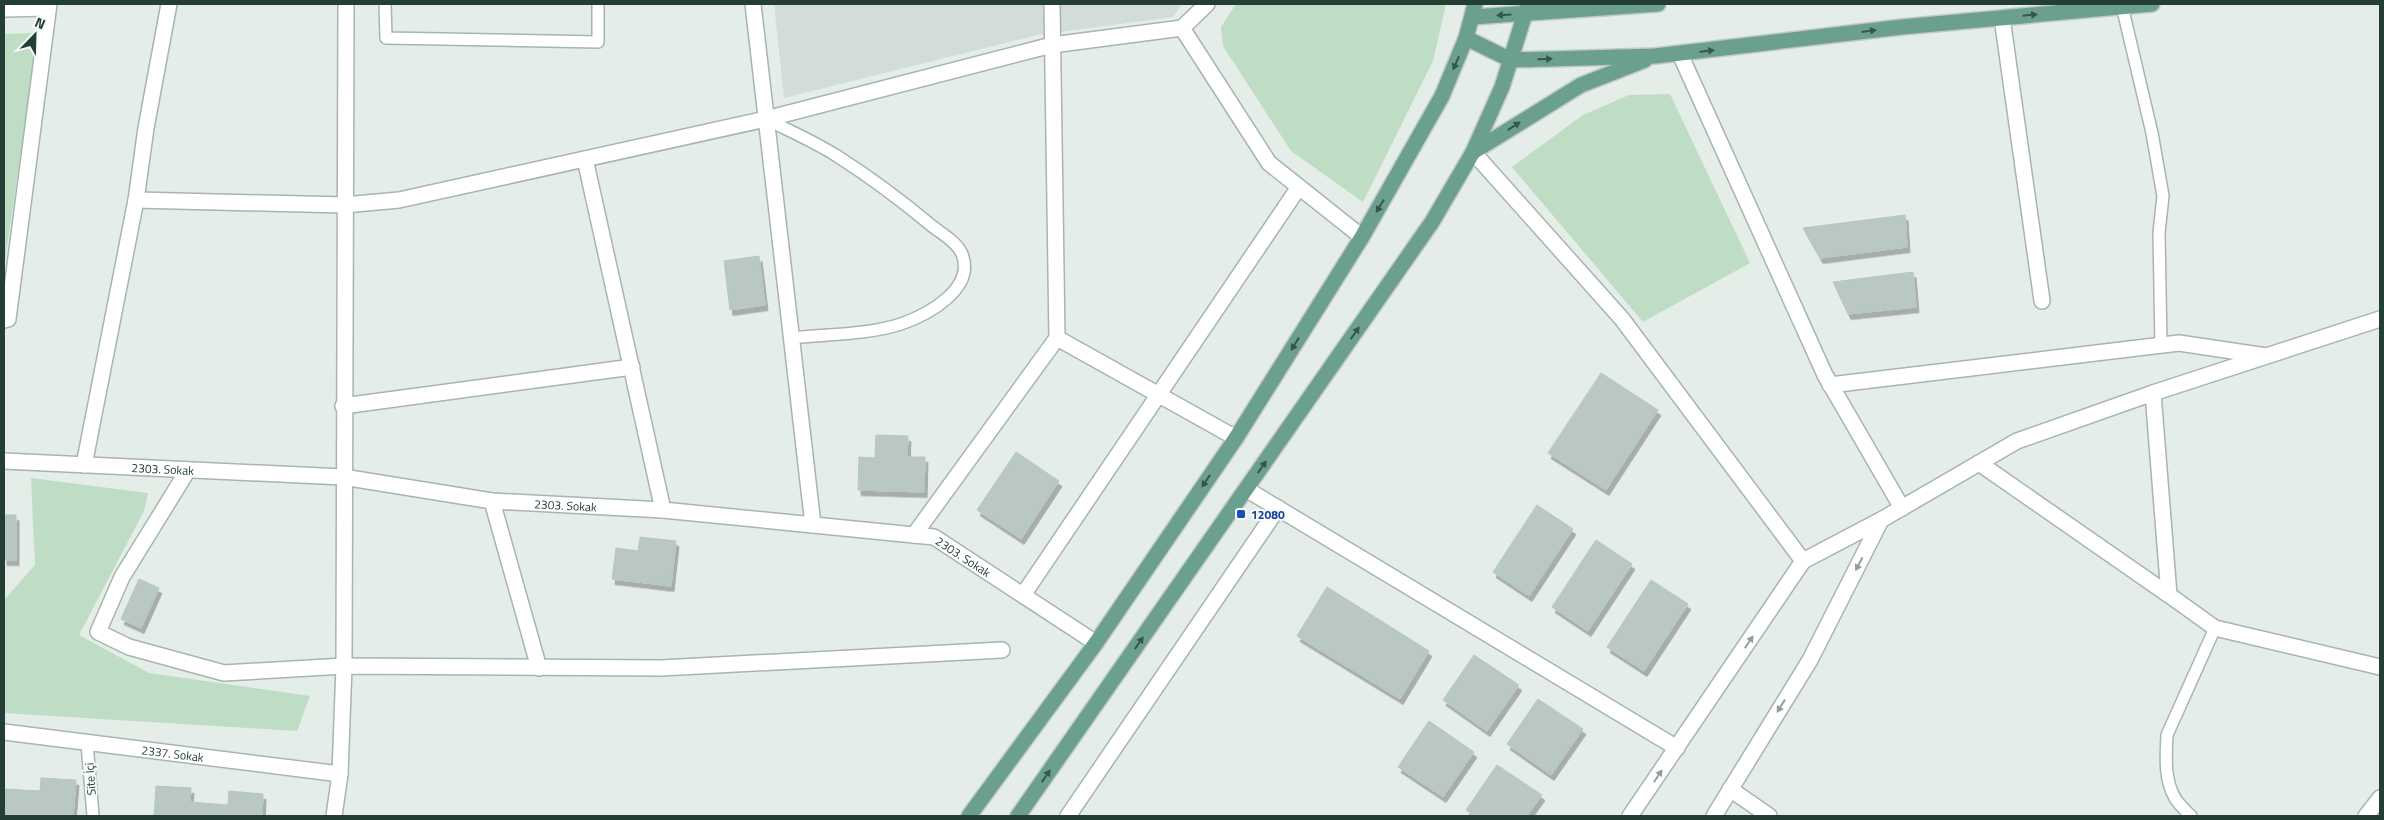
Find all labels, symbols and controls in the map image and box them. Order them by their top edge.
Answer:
north arrow [10,10,60,60]
text: N [32,11,49,34]
one-way arrow [1496,11,1512,19]
one-way arrow [2023,11,2039,19]
one-way arrow [1861,27,1877,35]
one-way arrow [1700,47,1716,55]
one-way arrow [1537,55,1553,63]
one-way arrow [1452,56,1460,71]
one-way arrow [1508,121,1521,130]
one-way arrow [1376,200,1385,213]
one-way arrow [1350,326,1360,340]
one-way arrow [1290,338,1299,351]
street label: 2303. Sokak [131,458,195,479]
one-way arrow [1257,460,1267,473]
one-way arrow [1201,474,1211,487]
street label: 2303. Sokak [534,494,598,516]
place label: 12080 [1251,505,1285,524]
marker: 12080 [1235,508,1247,520]
street label: 2303. Sokak [932,531,995,581]
one-way arrow [1854,557,1863,570]
one-way arrow [1745,635,1754,648]
one-way arrow [1134,636,1144,650]
one-way arrow [1777,700,1786,713]
street label: 2337. Sokak [140,740,205,766]
street label: Site İçi [79,762,101,796]
one-way arrow [1041,769,1051,783]
one-way arrow [1653,769,1663,783]

